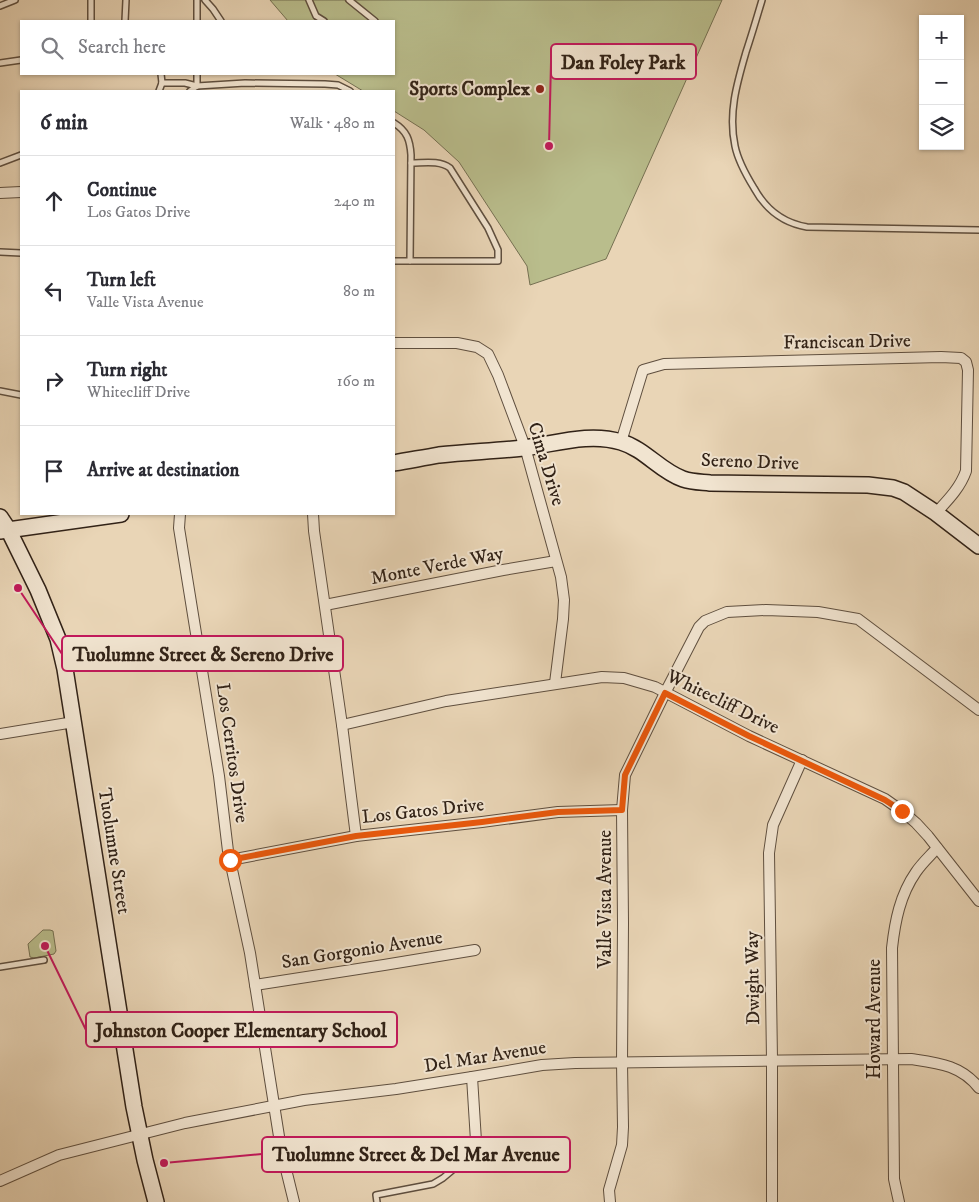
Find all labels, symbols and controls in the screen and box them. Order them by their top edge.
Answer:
map controls [919,15,964,150]
button: + [919,15,964,60]
search box [20,20,395,75]
icon: search [38,34,66,62]
text: Search here [78,36,166,59]
callout: Dan Foley Park [551,44,696,79]
text: Dan Foley Park [561,51,686,76]
button: − [919,60,964,105]
place label: Sports Complex [409,78,531,101]
marker: Sports Complex [534,83,546,95]
button: layers [919,105,964,150]
text: 6 min [40,110,88,136]
text: Walk · 480 m [290,113,375,133]
text: Continue [87,179,157,202]
icon: ahead [40,187,68,215]
text: 240 m [334,191,375,211]
text: Los Gatos Drive [87,202,190,222]
text: Turn left [87,269,156,292]
icon: left [40,277,68,305]
text: 80 m [343,281,375,301]
text: Valle Vista Avenue [87,292,204,312]
street label: Franciscan Drive [783,329,911,355]
text: Turn right [87,359,167,382]
icon: right [40,367,68,395]
text: 160 m [337,371,375,391]
text: Whitecliff Drive [87,382,190,402]
street label: Cima Drive [522,419,570,509]
street label: Sereno Drive [701,449,800,475]
icon: arrive [40,457,68,485]
text: Arrive at destination [87,459,239,482]
street label: Monte Verde Way [369,542,506,590]
callout: Tuolumne Street & Sereno Drive [62,636,343,671]
text: Tuolumne Street & Sereno Drive [71,643,334,668]
street label: Whitecliff Drive [662,664,783,739]
street label: Los Cerritos Drive [211,682,253,824]
street label: Tuolumne Street [93,786,135,916]
street label: Los Gatos Drive [361,793,485,829]
route end [891,800,914,823]
street label: Valle Vista Avenue [594,830,617,969]
route start [219,849,242,872]
street label: San Gorgonio Avenue [280,926,444,974]
street label: Dwight Way [741,930,765,1025]
street label: Howard Avenue [863,959,886,1079]
callout: Johnston Cooper Elementary School [86,1012,397,1047]
text: Johnston Cooper Elementary School [93,1019,388,1044]
street label: Del Mar Avenue [422,1036,548,1078]
callout: Tuolumne Street & Del Mar Avenue [262,1137,570,1172]
text: Tuolumne Street & Del Mar Avenue [271,1143,560,1168]

